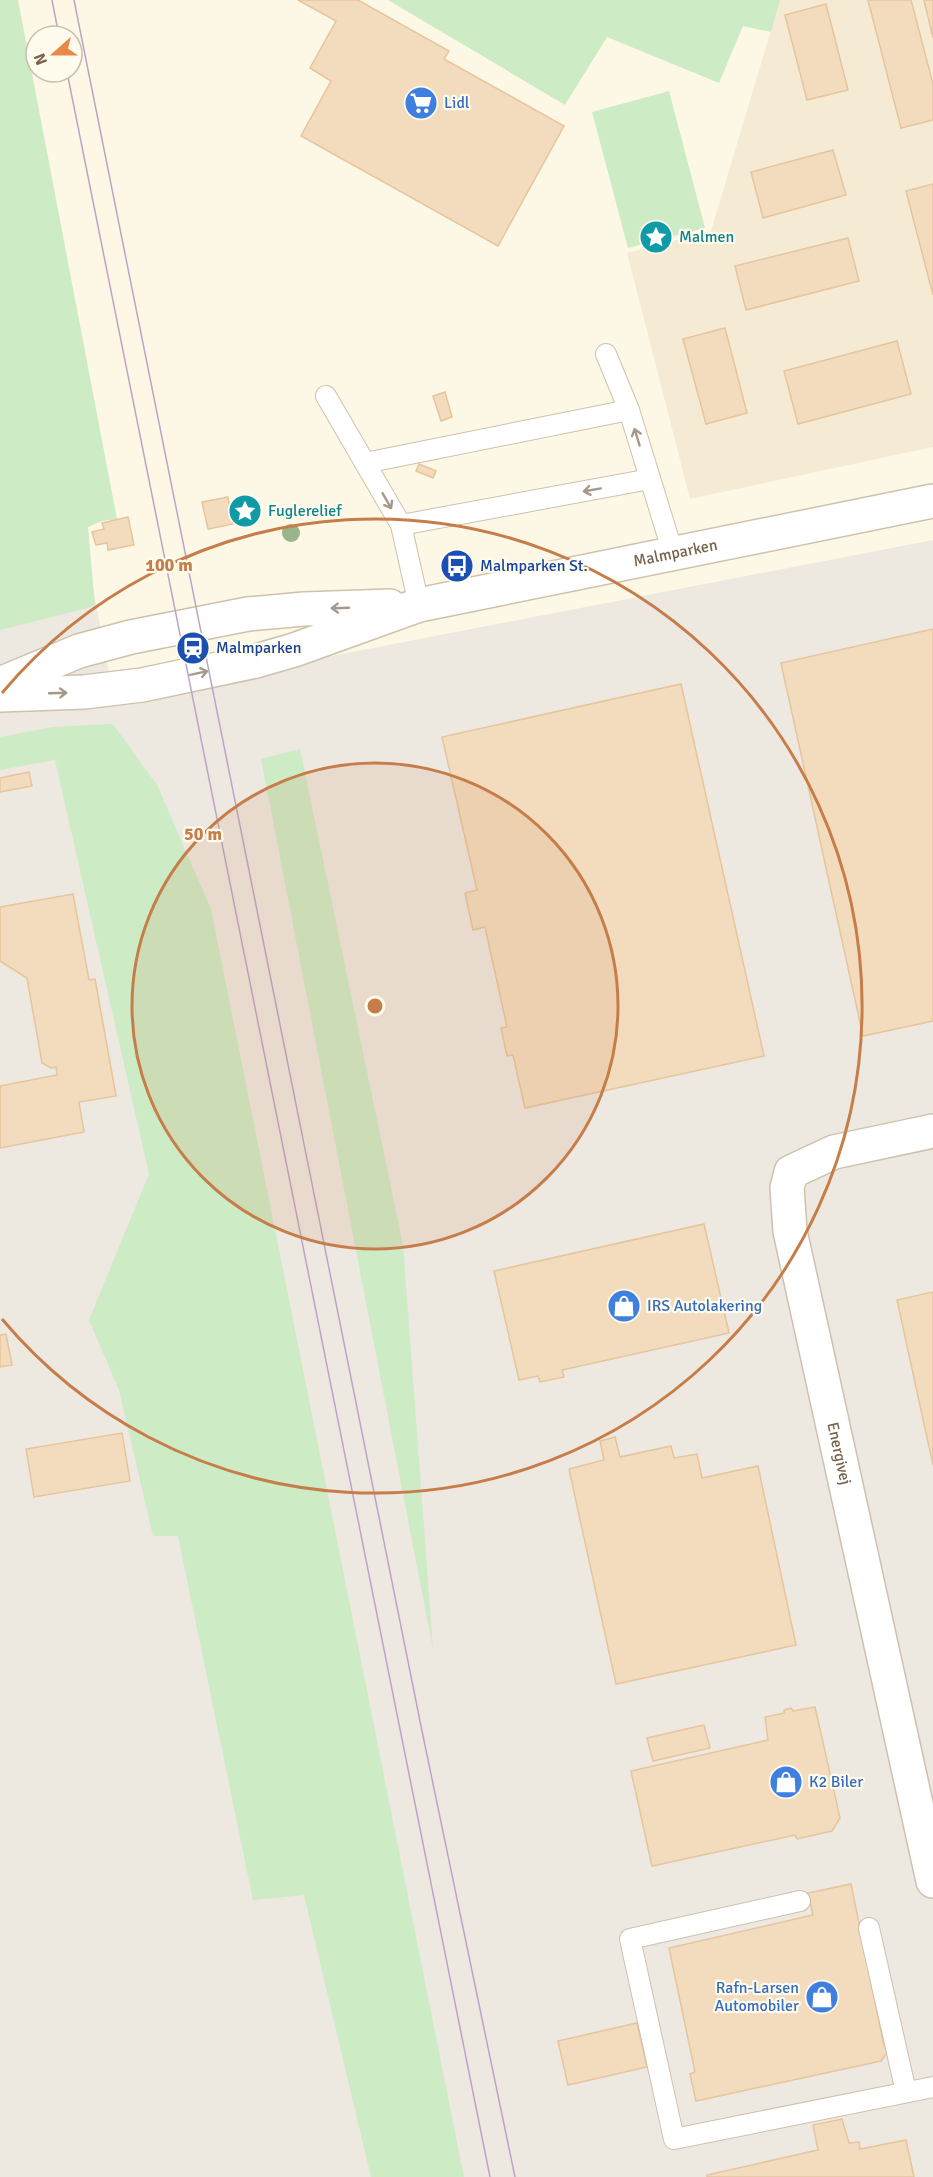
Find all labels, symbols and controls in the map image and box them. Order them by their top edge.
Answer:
north arrow [24,24,84,84]
text: N [30,50,52,68]
supermarket icon: Lidl [403,85,439,121]
place label: Lidl [444,93,470,113]
place icon: Malmen [638,219,674,255]
place label: Malmen [679,227,734,247]
one-way arrow [631,428,642,447]
one-way arrow [583,485,603,496]
one-way arrow [381,492,393,509]
place icon: Fuglerelief [227,493,263,529]
place label: Fuglerelief [268,501,342,521]
street label: Malmparken [632,535,719,571]
bus stop icon: Malmparken St. [439,548,475,584]
text: 100 m [145,554,193,576]
place label: Malmparken St. [480,556,588,576]
one-way arrow [330,602,350,613]
station icon: Malmparken [175,630,211,666]
place label: Malmparken [216,638,301,658]
one-way arrow [189,667,208,679]
one-way arrow [48,687,68,698]
text: 50 m [184,823,222,845]
centre of rings [365,996,385,1016]
shop icon: IRS Autolakering [606,1288,642,1324]
place label: IRS Autolakering [647,1296,762,1316]
street label: Energivej [822,1420,856,1487]
shop icon: K2 Biler [768,1764,804,1800]
place label: K2 Biler [809,1772,863,1792]
place label: Rafn-Larsen Automobiler [715,1978,799,2016]
shop icon: Rafn-Larsen Automobiler [804,1979,840,2015]

